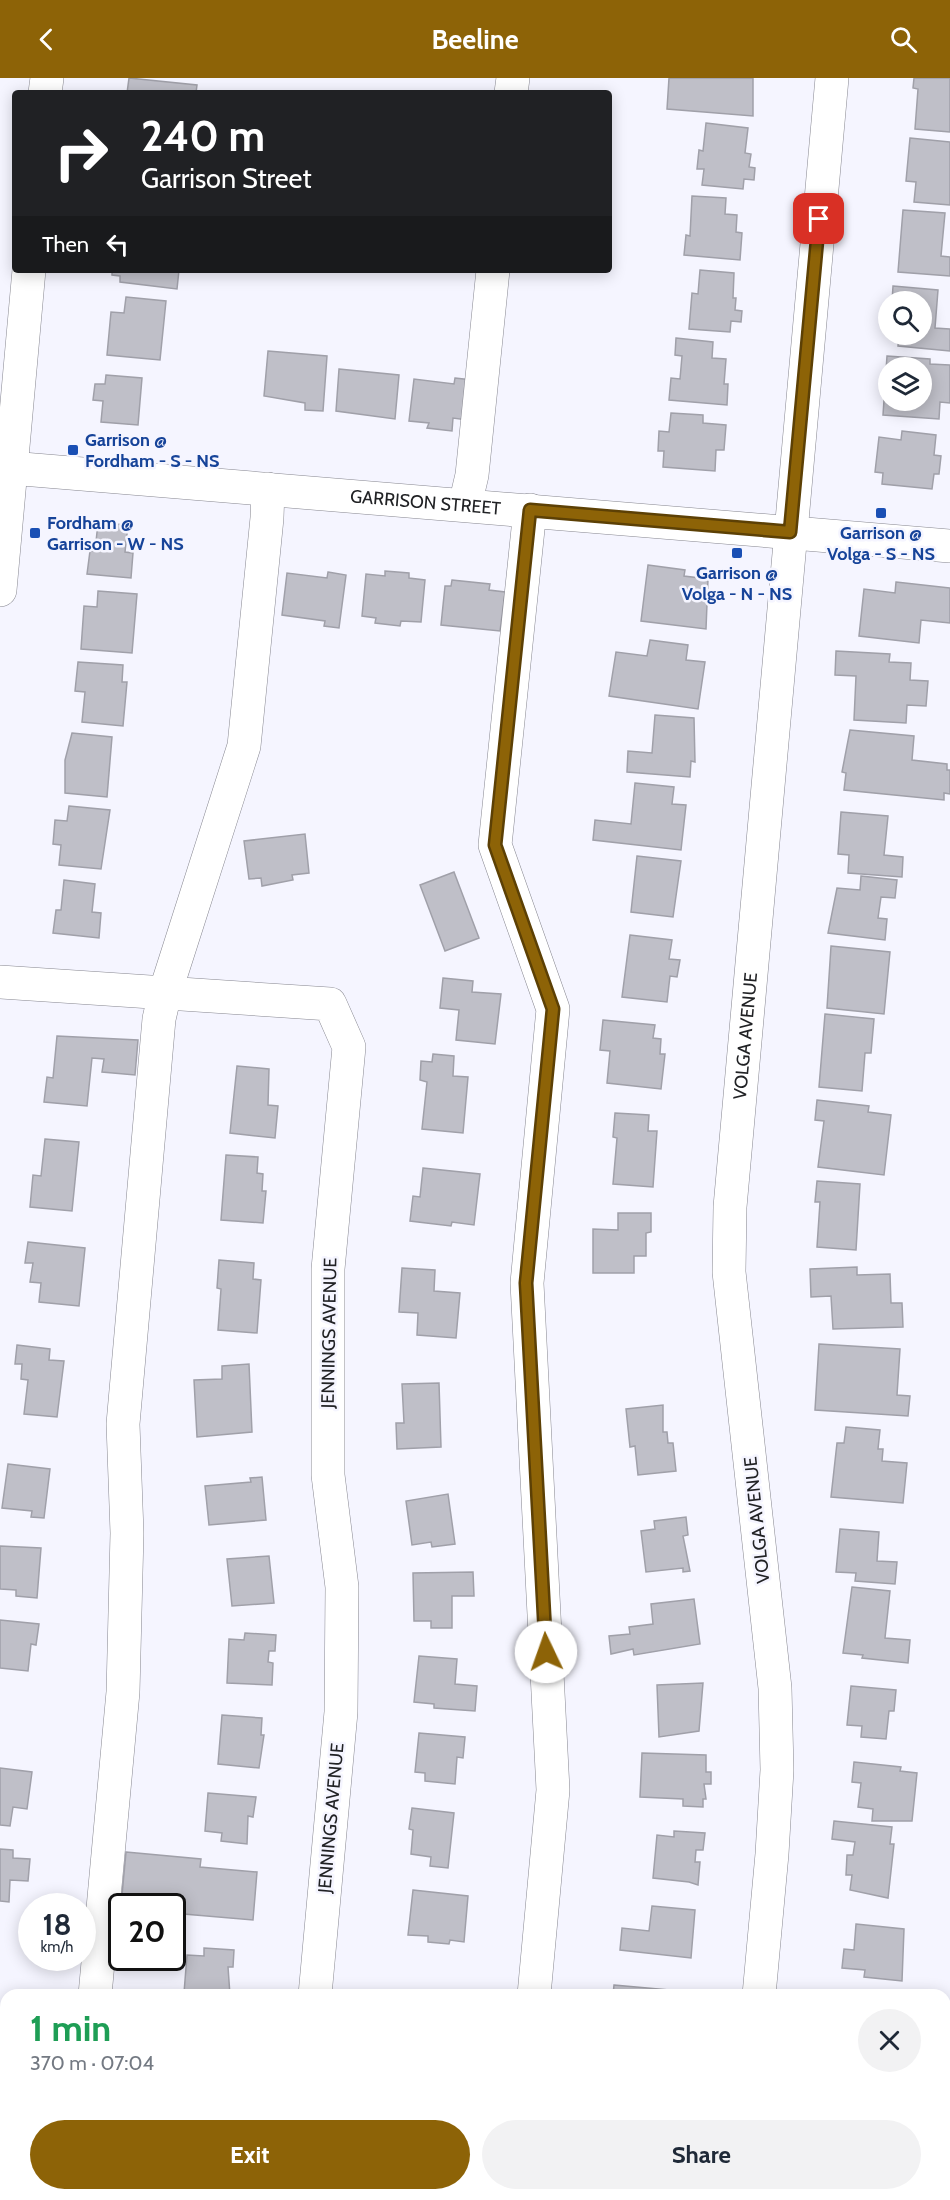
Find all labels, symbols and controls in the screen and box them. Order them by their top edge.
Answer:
icon: back [30,23,63,56]
text: Beeline [431,23,519,56]
icon: search [887,23,920,56]
text: 240 m [141,110,265,162]
icon: right [42,114,120,192]
text: Garrison Street [141,162,311,195]
pin [793,193,844,244]
icon: arrive [802,202,835,235]
icon: left [101,228,134,261]
text: Then [42,231,89,258]
map controls [878,291,932,411]
button: search [878,291,932,345]
button: layers [878,357,932,411]
place label: Garrison @ Fordham - S - NS [85,429,220,472]
marker: Garrison @ Fordham - S - NS [66,443,80,457]
street label: GARRISON STREET [349,485,502,520]
marker: Garrison @ Volga - S - NS [874,506,888,520]
place label: Fordham @ Garrison - W - NS [47,512,184,555]
place label: Garrison @ Volga - S - NS [827,522,935,565]
marker: Fordham @ Garrison - W - NS [28,526,42,540]
marker: Garrison @ Volga - N - NS [730,546,744,560]
place label: Garrison @ Volga - N - NS [682,562,792,605]
street label: VOLGA AVENUE [729,972,762,1100]
street label: JENNINGS AVENUE [317,1257,341,1410]
street label: VOLGA AVENUE [739,1456,775,1584]
position arrow [514,1620,578,1684]
street label: JENNINGS AVENUE [313,1742,349,1895]
speed limit sign: 20 [108,1893,186,1971]
text: 18 [42,1906,72,1943]
text: km/h [41,1938,73,1956]
text: 1 min [30,2006,111,2050]
button: close [858,2009,921,2072]
text: 370 m · 07:04 [30,2051,154,2075]
button: Exit [30,2120,470,2189]
button: Share [482,2120,921,2189]

